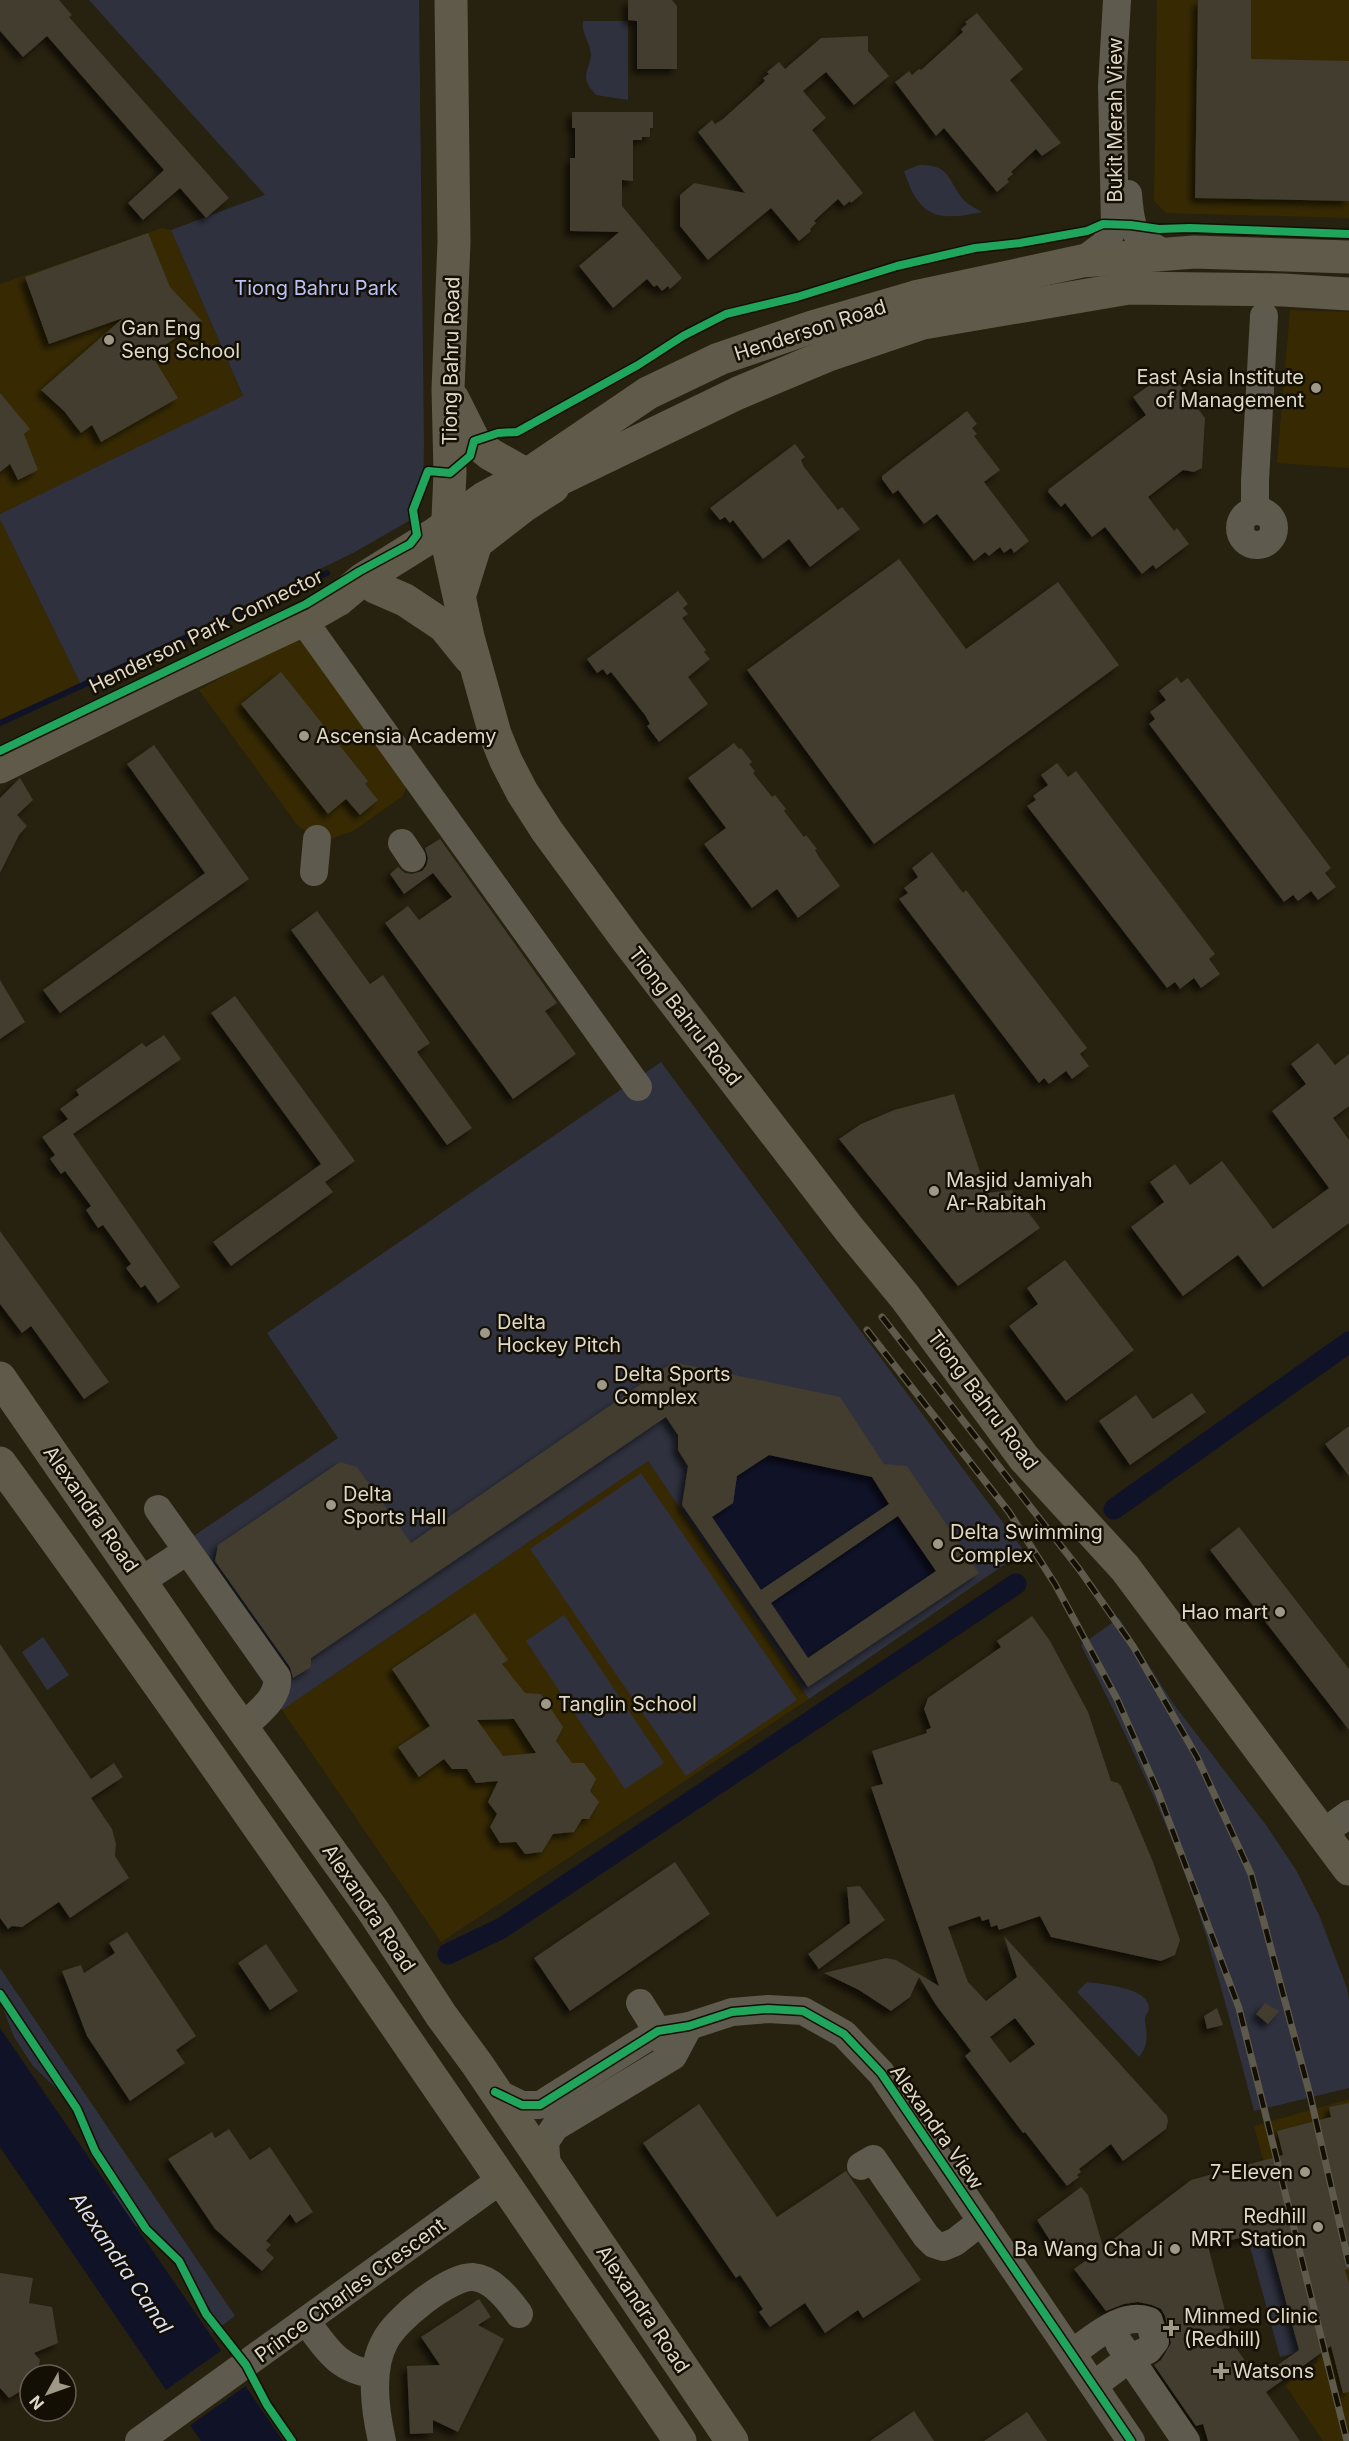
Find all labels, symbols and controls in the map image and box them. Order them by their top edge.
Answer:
street label: Bukit Merah View [1103,37,1127,203]
park label: Tiong Bahru Park [234,276,398,300]
street label: Tiong Bahru Road [438,276,464,446]
street label: Henderson Road [731,294,889,366]
place label: Gan Eng Seng School [121,316,240,363]
marker: Gan Eng Seng School [102,333,116,347]
place label: East Asia Institute of Management [1136,365,1304,412]
marker: East Asia Institute of Management [1309,381,1323,395]
street label: Henderson Park Connector [85,564,327,698]
place label: Ascensia Academy [316,724,497,748]
marker: Ascensia Academy [297,729,311,743]
street label: Tiong Bahru Road [624,942,746,1090]
place label: Masjid Jamiyah Ar-Rabitah [946,1168,1093,1215]
marker: Masjid Jamiyah Ar-Rabitah [927,1184,941,1198]
place label: Delta Hockey Pitch [497,1310,621,1357]
street label: Tiong Bahru Road [923,1325,1043,1475]
marker: Delta Hockey Pitch [478,1326,492,1340]
place label: Delta Sports Complex [614,1362,731,1409]
marker: Delta Sports Complex [595,1378,609,1392]
street label: Alexandra Road [39,1441,143,1577]
place label: Delta Sports Hall [343,1482,446,1529]
marker: Delta Sports Hall [324,1498,338,1512]
place label: Delta Swimming Complex [950,1520,1103,1567]
marker: Delta Swimming Complex [931,1537,945,1551]
place label: Hao mart [1181,1600,1268,1624]
marker: Hao mart [1273,1605,1287,1619]
place label: Tanglin School [558,1692,697,1716]
marker: Tanglin School [539,1697,553,1711]
street label: Alexandra Road [317,1840,421,1976]
street label: Alexandra View [885,2060,989,2194]
place label: 7-Eleven [1210,2160,1293,2184]
marker: 7-Eleven [1298,2165,1312,2179]
water label: Alexandra Canal [64,2186,179,2339]
place label: Redhill MRT Station [1191,2204,1306,2251]
street label: Prince Charles Crescent [250,2213,450,2367]
marker: Redhill MRT Station [1311,2220,1325,2234]
place label: Ba Wang Cha Ji [1014,2237,1163,2261]
street label: Alexandra Road [591,2241,695,2377]
marker: Ba Wang Cha Ji [1168,2242,1182,2256]
place label: Minmed Clinic (Redhill) [1184,2304,1318,2351]
marker: Minmed Clinic (Redhill) [1162,2319,1180,2337]
place label: Watsons [1233,2359,1314,2383]
north arrow [18,2363,78,2423]
marker: Watsons [1214,2364,1228,2378]
text: N [25,2392,48,2414]

